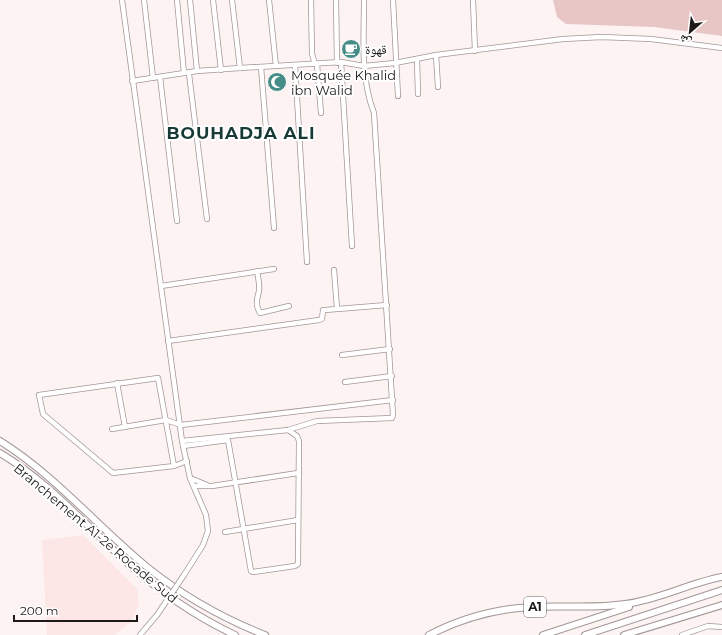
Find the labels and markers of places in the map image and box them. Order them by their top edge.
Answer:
cafe icon: قهوة [340,38,362,60]
place label: قهوة [365,41,387,58]
place label: Mosquée Khalid ibn Walid [291,67,396,98]
mosque icon: Mosquée Khalid ibn Walid [266,71,288,93]

